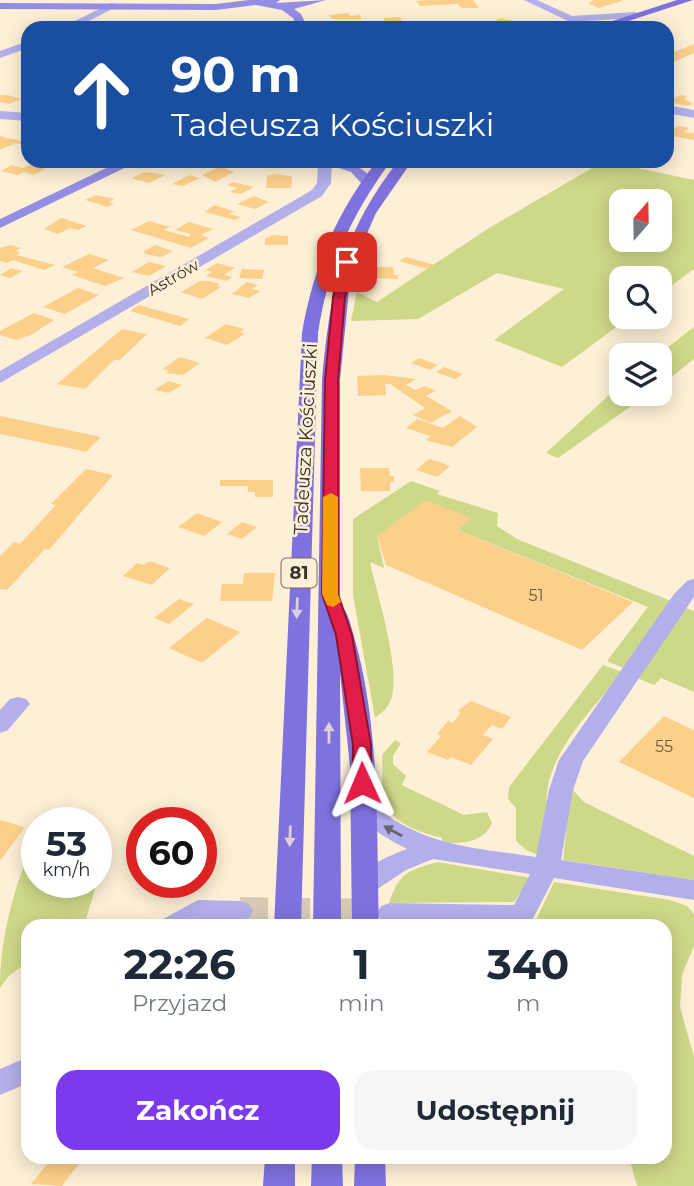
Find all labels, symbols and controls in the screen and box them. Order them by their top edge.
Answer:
text: 90 m [171,45,301,104]
icon: ahead [56,49,147,140]
text: Tadeusza Kościuszki [171,105,494,144]
north arrow [609,189,672,252]
map controls [609,189,672,406]
pin [317,232,377,292]
icon: arrive [328,243,366,281]
street label: Astrów [144,255,202,300]
button: search [609,266,672,329]
street label: Tadeusza Kościuszki [289,343,322,535]
button: layers [609,343,672,406]
road number: 81 [282,558,316,588]
house number: 51 [529,586,543,605]
one-way arrow [292,598,303,620]
one-way arrow [323,722,335,744]
house number: 55 [655,737,673,756]
position arrow [325,746,399,820]
speed limit sign: 60 [126,807,217,898]
text: 53 [46,822,87,865]
one-way arrow [284,825,295,847]
one-way arrow [383,825,403,836]
text: km/h [42,859,91,881]
text: 22:26 [124,938,236,990]
text: 1 [353,938,370,990]
text: 340 [487,938,569,990]
text: Przyjazd [132,989,227,1017]
text: min [338,989,384,1017]
text: m [516,989,540,1017]
button: Zakończ [56,1070,340,1150]
button: Udostępnij [354,1070,637,1150]

